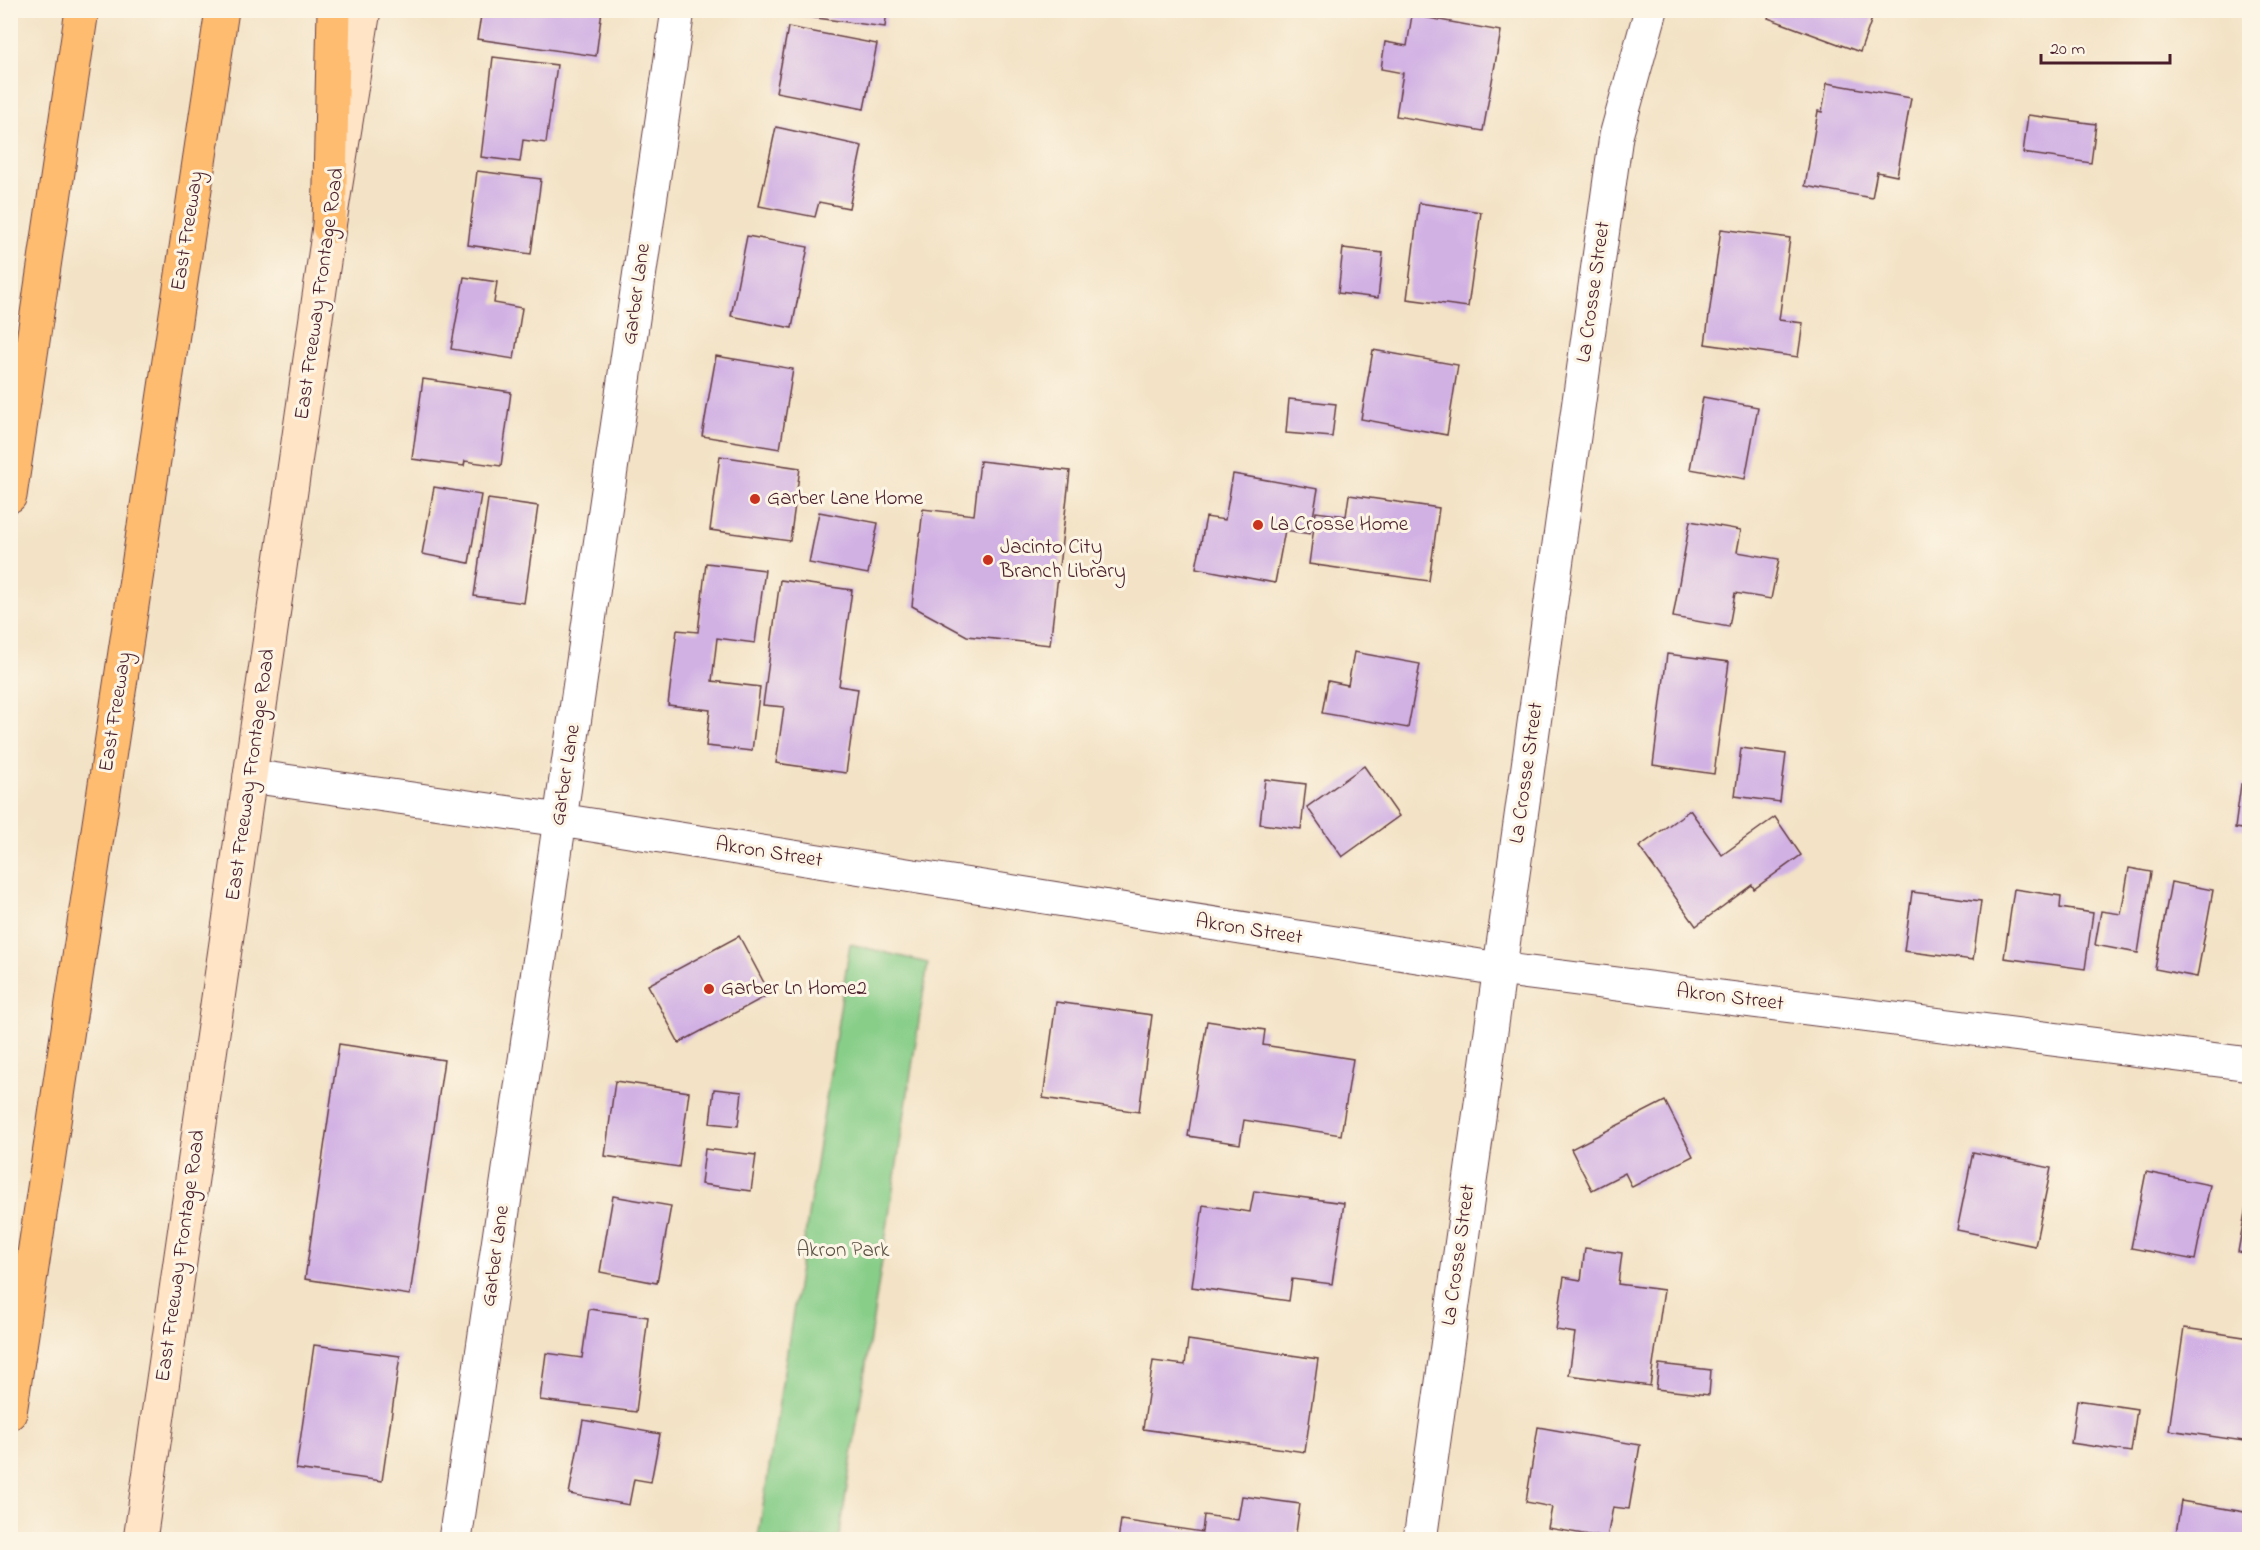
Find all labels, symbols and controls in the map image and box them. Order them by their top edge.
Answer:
scale bar [2041,27,2170,65]
text: 20 m [2050,37,2085,63]
street label: East Freeway Frontage Road [287,166,355,422]
street label: East Freeway [164,169,214,293]
street label: La Crosse Street [1569,219,1619,365]
street label: Garber Lane [615,241,659,347]
place label: Garber Lane Home [767,484,924,514]
marker: Garber Lane Home [748,492,762,506]
place label: La Crosse Home [1270,510,1409,540]
marker: La Crosse Home [1251,518,1265,532]
place label: Jacinto City Branch Library [999,533,1126,589]
marker: Jacinto City Branch Library [981,553,995,567]
street label: East Freeway Frontage Road [218,647,286,903]
street label: East Freeway [92,650,142,774]
street label: La Crosse Street [1502,700,1552,846]
street label: Garber Lane [543,722,589,828]
street label: Akron Street [713,830,825,876]
street label: Akron Street [1193,907,1305,953]
place label: Garber Ln Home2 [721,974,867,1004]
street label: Akron Street [1675,977,1785,1019]
marker: Garber Ln Home2 [702,982,716,996]
street label: East Freeway Frontage Road [148,1128,216,1384]
street label: La Crosse Street [1434,1182,1484,1328]
street label: Garber Lane [474,1203,518,1309]
park label: Akron Park [796,1236,890,1266]

